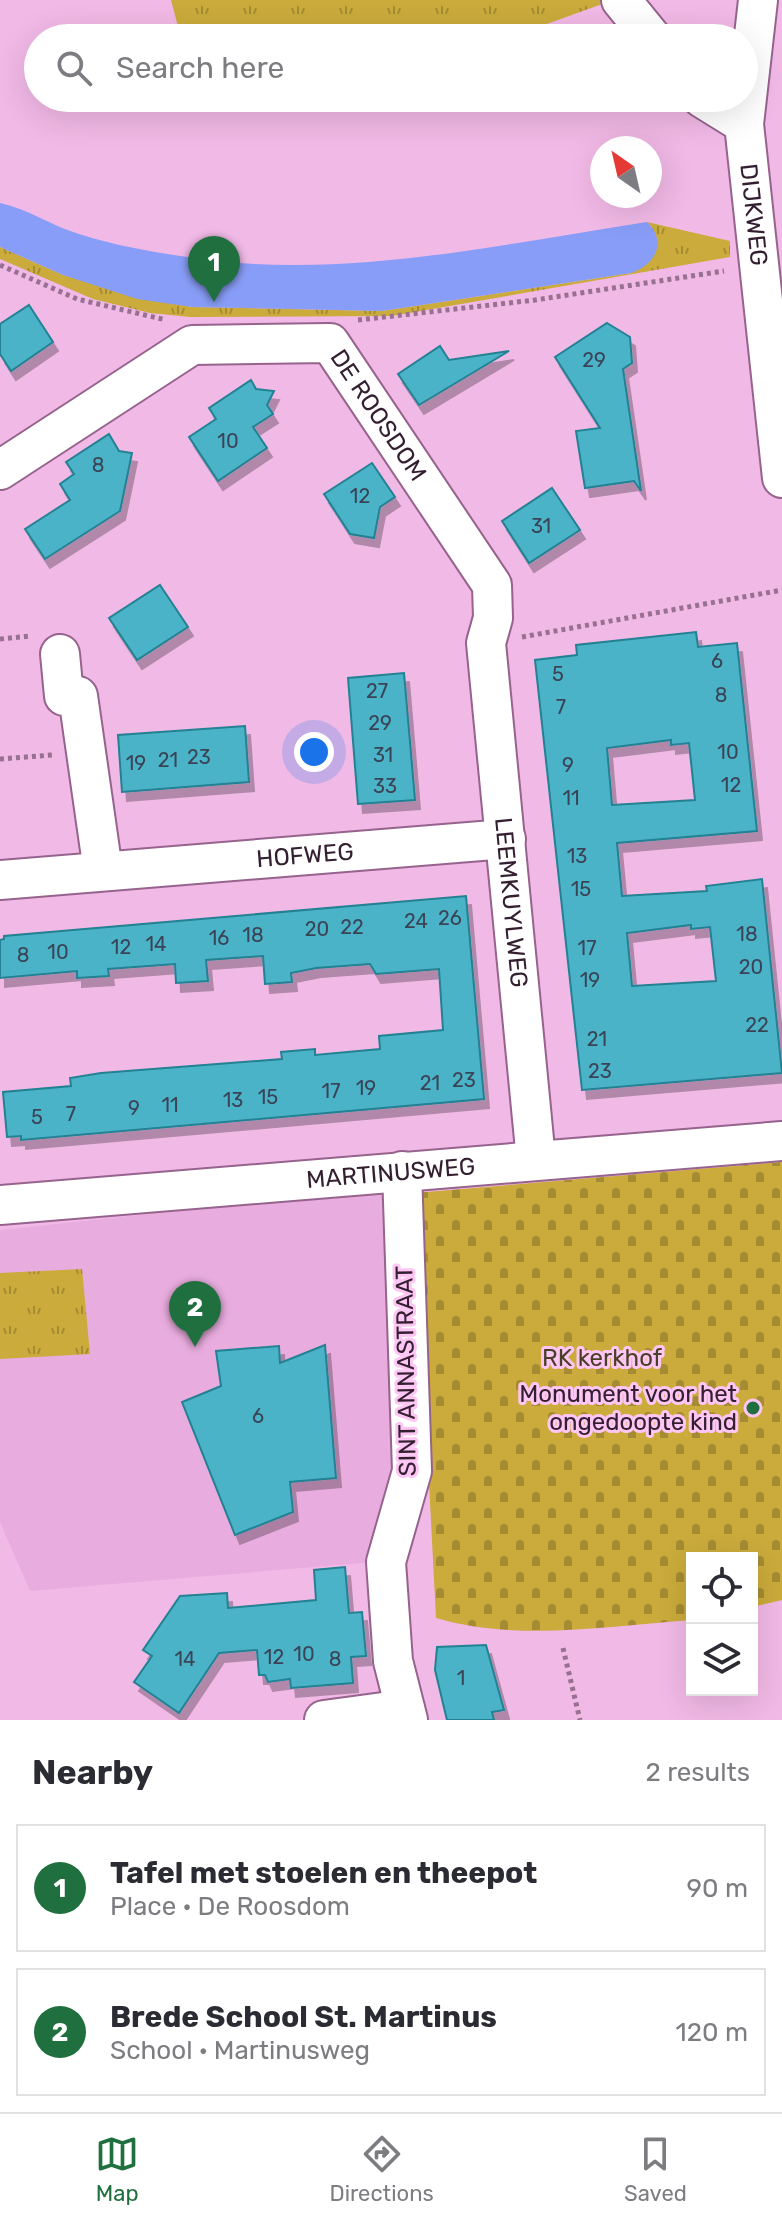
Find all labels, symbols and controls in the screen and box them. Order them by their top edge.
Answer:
search box [24,24,758,112]
icon: search [52,46,96,90]
text: Search here [116,50,284,86]
north arrow [590,136,662,208]
street label: DIJKWEG [734,162,773,267]
pin: 1 [188,236,240,302]
street label: DE ROOSDOM [324,344,432,486]
house number: 29 [582,348,606,372]
house number: 10 [217,429,239,453]
house number: 8 [92,453,104,477]
house number: 12 [350,484,370,508]
house number: 31 [531,514,551,538]
house number: 6 [711,649,723,673]
house number: 5 [552,662,564,686]
house number: 27 [366,679,388,703]
house number: 8 [715,683,727,707]
house number: 7 [556,695,566,719]
house number: 29 [368,711,392,735]
your location [294,732,334,772]
house number: 10 [717,740,739,764]
house number: 31 [373,743,393,767]
house number: 23 [187,745,211,769]
house number: 21 [158,748,178,772]
house number: 19 [126,751,146,775]
house number: 9 [562,753,574,777]
house number: 12 [721,773,741,797]
house number: 33 [373,774,397,798]
house number: 11 [562,786,580,810]
street label: LEEMKUYLWEG [489,816,533,989]
street label: HOFWEG [255,837,355,873]
house number: 13 [567,844,587,868]
house number: 15 [571,877,591,901]
house number: 26 [438,906,462,930]
house number: 24 [404,909,428,933]
house number: 22 [340,915,364,939]
house number: 20 [305,917,329,941]
house number: 18 [736,922,758,946]
house number: 18 [242,923,264,947]
house number: 16 [209,926,229,950]
house number: 14 [146,932,166,956]
house number: 12 [111,935,131,959]
house number: 17 [578,936,596,960]
house number: 10 [47,940,69,964]
house number: 8 [17,943,29,967]
house number: 20 [739,955,763,979]
house number: 19 [580,968,600,992]
house number: 22 [745,1013,769,1037]
house number: 21 [587,1027,607,1051]
house number: 23 [588,1059,612,1083]
house number: 23 [452,1068,476,1092]
house number: 21 [420,1071,440,1095]
house number: 19 [356,1076,376,1100]
house number: 17 [322,1079,340,1103]
house number: 15 [258,1085,278,1109]
house number: 13 [223,1088,243,1112]
house number: 11 [161,1093,179,1117]
house number: 9 [128,1096,140,1120]
house number: 7 [66,1102,76,1126]
house number: 5 [31,1105,43,1129]
street label: MARTINUSWEG [305,1152,476,1194]
street label: SINT ANNASTRAAT [390,1265,422,1477]
pin: 2 [169,1281,221,1347]
park label: RK kerkhof [542,1344,663,1372]
place label: Monument voor het ongedoopte kind [519,1380,737,1436]
marker: Monument voor het ongedoopte kind [744,1399,762,1417]
house number: 6 [252,1404,264,1428]
map controls [686,1552,758,1696]
button: locate [686,1552,758,1624]
button: layers [686,1624,758,1696]
house number: 10 [293,1642,315,1666]
house number: 12 [264,1645,284,1669]
house number: 14 [175,1647,195,1671]
house number: 8 [329,1647,341,1671]
house number: 1 [457,1666,465,1690]
text: Nearby [32,1752,153,1793]
text: 2 results [646,1757,750,1788]
text: Tafel met stoelen en theepot [110,1855,537,1891]
text: 1 [54,1873,66,1904]
text: 90 m [687,1873,748,1904]
text: Place · De Roosdom [110,1891,350,1922]
text: Brede School St. Martinus [110,1999,497,2035]
text: 2 [52,2017,68,2048]
text: 120 m [676,2017,748,2048]
text: School · Martinusweg [110,2035,370,2066]
tab: Map [95,2132,139,2207]
tab: Directions [329,2132,434,2207]
tab: Saved [624,2132,687,2207]

